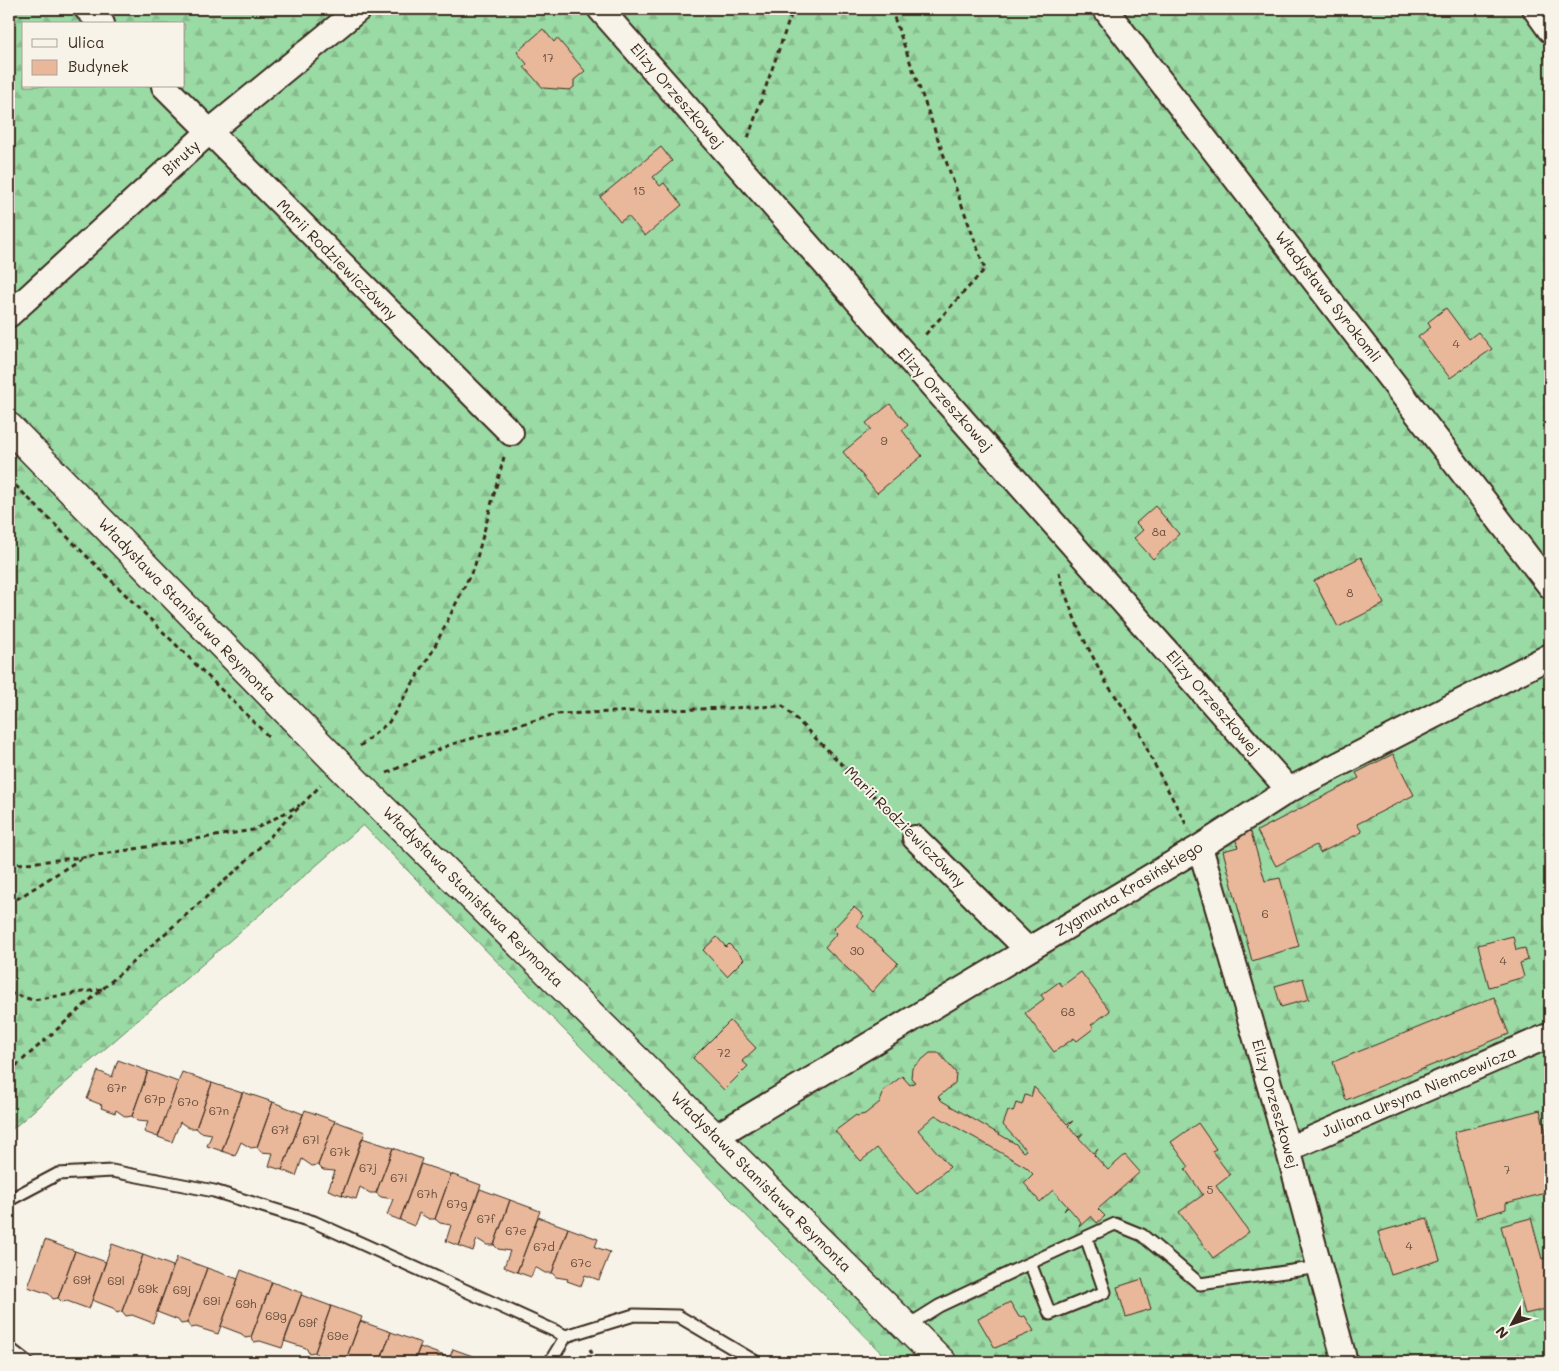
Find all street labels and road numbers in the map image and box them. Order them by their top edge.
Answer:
street label: Elizy Orzeszkowej [626,38,729,152]
street label: Biruty [157,135,204,179]
street label: Marii Rodziewiczówny [273,195,403,324]
street label: Władysława Syrokomli [1271,227,1386,366]
street label: Elizy Orzeszkowej [894,343,998,456]
street label: Władysława Stanisława Reymonta [94,513,281,705]
street label: Elizy Orzeszkowej [1162,645,1265,759]
street label: Marii Rodziewiczówny [841,762,971,891]
street label: Władysława Stanisława Reymonta [379,802,568,991]
street label: Zygmunta Krasińskiego [1051,836,1206,940]
street label: Elizy Orzeszkowej [1248,1037,1304,1171]
street label: Juliana Ursyna Niemcewicza [1318,1041,1519,1141]
street label: Władysława Stanisława Reymonta [667,1087,856,1276]

